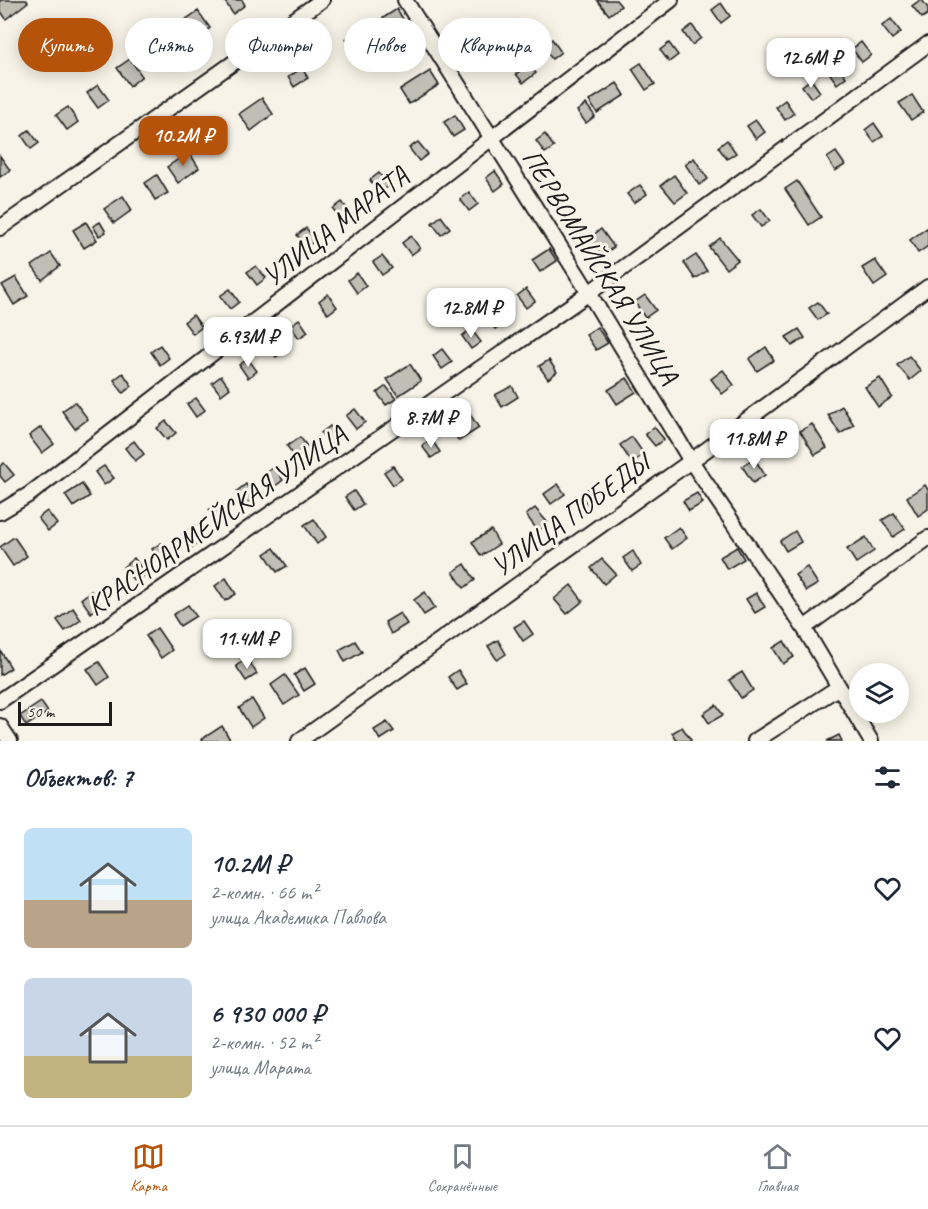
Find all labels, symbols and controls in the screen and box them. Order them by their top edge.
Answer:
chip: Купить [18,18,113,72]
chip: Снять [125,18,213,72]
chip: Фильтры [225,18,332,72]
chip: Новое [344,18,426,72]
chip: Квартира [438,18,552,72]
pin: 12.6M ₽ [756,38,866,89]
text: 12.6M ₽ [780,45,842,70]
pin: 10.2M ₽ [128,116,238,167]
text: 10.2M ₽ [153,123,213,148]
street label: ПЕРВОМАЙСКАЯ УЛИЦА [515,142,688,391]
street label: УЛИЦА МАРАТА [255,158,416,294]
pin: 12.8M ₽ [416,288,526,339]
text: 12.8M ₽ [441,295,501,320]
pin: 6.93M ₽ [193,317,303,368]
text: 6.93M ₽ [218,324,278,349]
pin: 8.7M ₽ [382,398,480,449]
text: 8.7M ₽ [405,405,457,430]
street label: КРАСНОАРМЕЙСКАЯ УЛИЦА [79,416,354,623]
pin: 11.8M ₽ [699,419,809,470]
text: 11.8M ₽ [724,426,784,451]
street label: УЛИЦА ПОБЕДЫ [484,443,659,584]
pin: 11.4M ₽ [192,619,302,670]
text: 11.4M ₽ [217,626,277,651]
map controls [849,663,909,723]
button: layers [849,663,909,723]
scale bar [18,699,112,726]
text: 50 m [27,702,54,722]
text: Объектов: 7 [24,761,133,794]
icon: filters [871,761,904,794]
text: 10.2M ₽ [210,847,289,880]
icon: home [72,852,144,924]
icon: heart [871,872,904,905]
text: 2-комн. · 66 m² [210,880,318,905]
text: улица Академика Павлова [210,905,386,930]
text: 6 930 000 ₽ [210,997,324,1030]
icon: home [72,1002,144,1074]
icon: heart [871,1022,904,1055]
text: 2-комн. · 52 m² [210,1030,318,1055]
text: улица Марата [210,1055,310,1080]
tab: Карта [130,1140,167,1196]
tab: Сохранённые [427,1140,497,1196]
tab: Главная [758,1140,798,1196]

